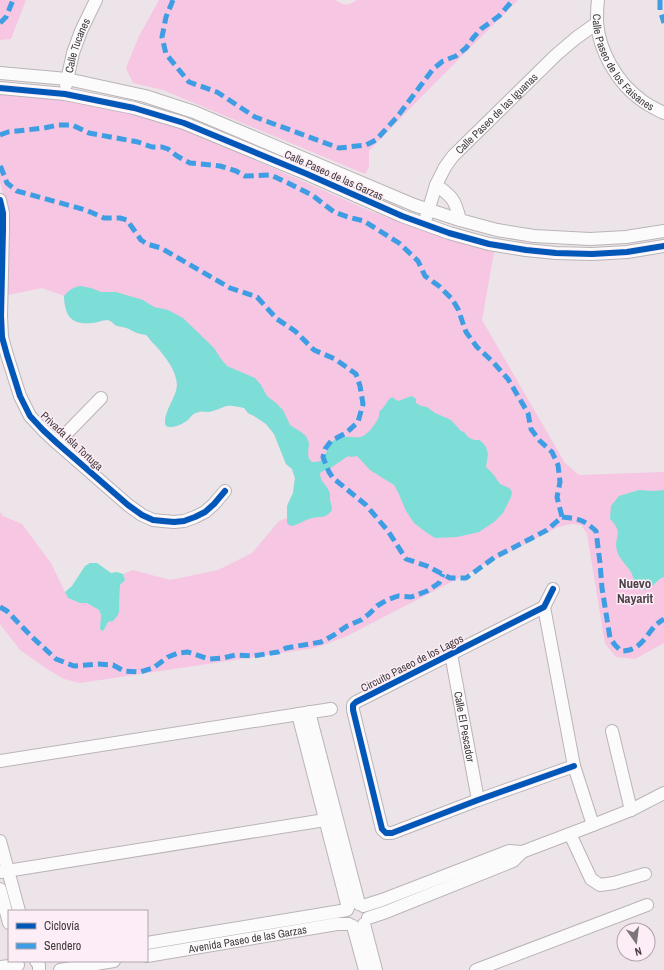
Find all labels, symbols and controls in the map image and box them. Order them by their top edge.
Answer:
street label: Calle Paseo de los Faisanes [590,14,657,114]
street label: Calle Tucanes [62,16,93,74]
street label: Calle Paseo de las Iguanas [452,70,541,157]
street label: Calle Paseo de las Garzas [282,147,386,203]
street label: Privada Isla Tortuga [38,409,106,473]
district label: Nuevo Nayarit [617,575,654,607]
street label: Circuito Paseo de los Lagos [358,631,466,695]
street label: Calle El Pescador [451,690,478,763]
legend [8,910,148,962]
text: Ciclovía [44,918,80,934]
street label: Avenida Paseo de las Garzas [187,922,308,956]
north arrow [616,922,656,962]
text: Sendero [44,938,81,954]
text: N [634,944,643,959]

